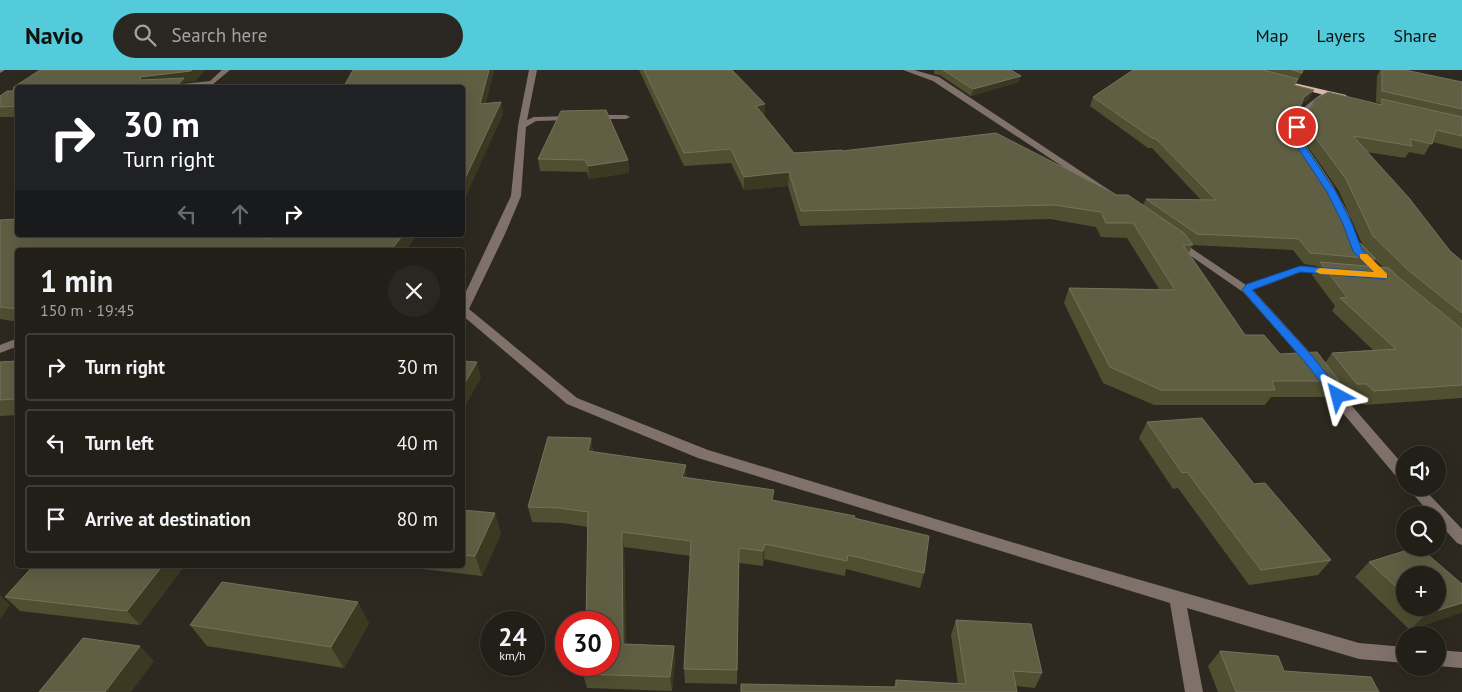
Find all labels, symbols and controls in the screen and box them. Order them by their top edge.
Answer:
search box [113,13,463,58]
text: Navio [25,20,83,51]
icon: search [131,21,159,49]
text: Search here [171,23,267,47]
text: Map [1256,24,1288,47]
text: Layers [1316,24,1365,47]
text: Share [1393,24,1437,47]
text: 30 m [123,101,200,147]
icon: right [40,105,105,170]
pin [1276,106,1318,148]
icon: arrive [1283,113,1311,141]
text: Turn right [123,145,215,173]
icon: left [173,200,201,228]
icon: ahead [226,200,254,228]
icon: right [279,200,307,228]
text: 1 min [40,261,113,300]
button: close [388,265,440,317]
text: 150 m · 19:45 [40,300,135,320]
icon: right [42,353,70,381]
text: Turn right [85,355,165,379]
text: 30 m [397,355,438,379]
position arrow [1311,369,1363,421]
icon: left [42,429,70,457]
text: Turn left [85,431,154,455]
text: 40 m [397,431,438,455]
map controls [1396,446,1446,676]
button: sound [1396,446,1446,496]
icon: arrive [42,505,70,533]
button: search [1396,506,1446,556]
text: Arrive at destination [85,507,251,531]
text: 80 m [397,507,438,531]
button: + [1396,566,1446,616]
speed limit sign: 30 [555,611,620,676]
text: 24 [498,621,527,653]
button: − [1396,626,1446,676]
text: km/h [499,648,526,663]

